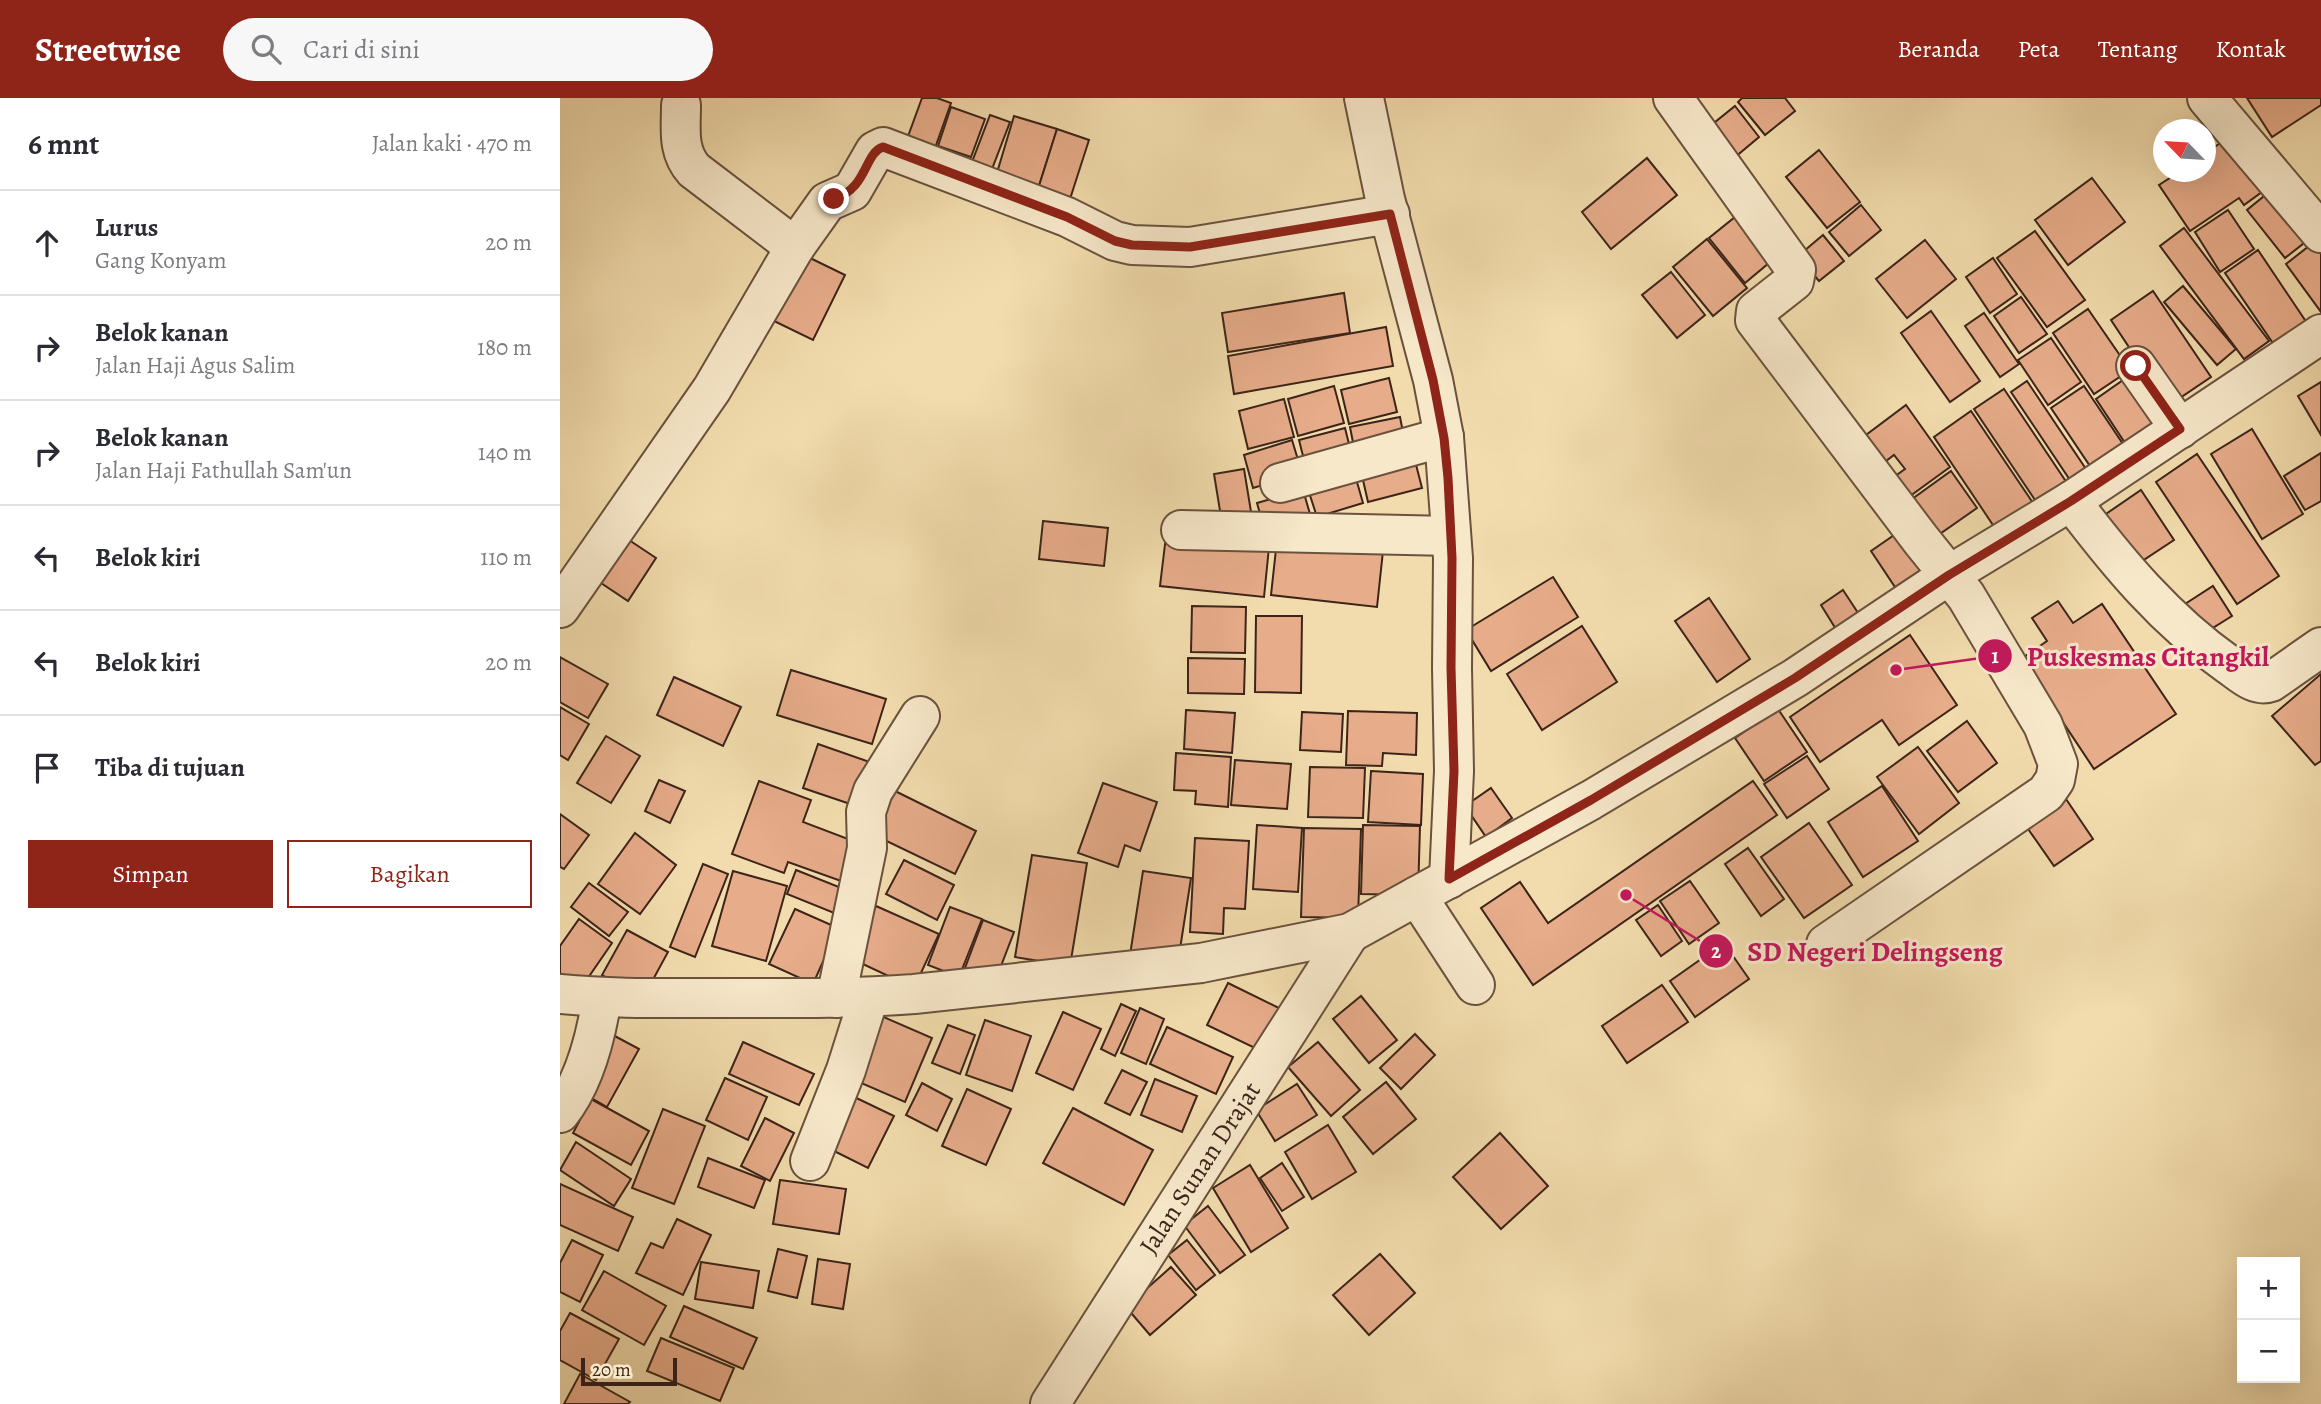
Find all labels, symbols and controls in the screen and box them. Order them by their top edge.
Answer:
search box [223,18,713,81]
text: Streetwise [35,27,181,72]
icon: search [247,30,285,68]
text: Cari di sini [303,32,420,67]
text: Beranda [1897,33,1980,65]
text: Peta [2018,33,2060,65]
text: Tentang [2098,33,2178,65]
text: Kontak [2216,33,2286,65]
north arrow [2153,119,2216,182]
text: 6 mnt [28,124,99,164]
text: Jalan kaki · 470 m [372,128,532,159]
route end [818,183,849,214]
text: Lurus [95,210,158,245]
icon: ahead [28,224,66,262]
text: 20 m [485,227,532,258]
text: Gang Konyam [95,245,227,276]
text: Belok kanan [95,315,229,350]
icon: right [28,329,66,367]
text: 180 m [477,332,532,363]
text: Jalan Haji Agus Salim [95,350,295,381]
route start [2120,350,2151,381]
text: Belok kanan [95,420,229,455]
icon: right [28,434,66,472]
text: 140 m [478,437,532,468]
text: Jalan Haji Fathullah Sam'un [95,455,352,486]
icon: left [28,539,66,577]
text: Belok kiri [95,540,201,575]
text: 110 m [480,542,532,573]
callout: Puskesmas Citangkil [1978,631,2283,680]
text: Puskesmas Citangkil [2027,638,2270,676]
text: 1 [1991,642,1999,670]
icon: left [28,644,66,682]
text: Belok kiri [95,645,201,680]
text: 20 m [485,647,532,678]
icon: arrive [28,749,66,787]
text: Tiba di tujuan [95,750,245,785]
button: Simpan [28,840,273,908]
button: Bagikan [287,840,532,908]
callout: SD Negeri Delingseng [1699,927,2017,976]
text: SD Negeri Delingseng [1747,933,2004,971]
text: 2 [1711,937,1721,965]
street label: Jalan Sunan Drajat [1131,1075,1269,1261]
map controls [2237,1257,2300,1383]
button: + [2237,1257,2300,1320]
button: − [2237,1320,2300,1383]
scale bar [581,1355,677,1387]
text: 20 m [592,1357,631,1383]

